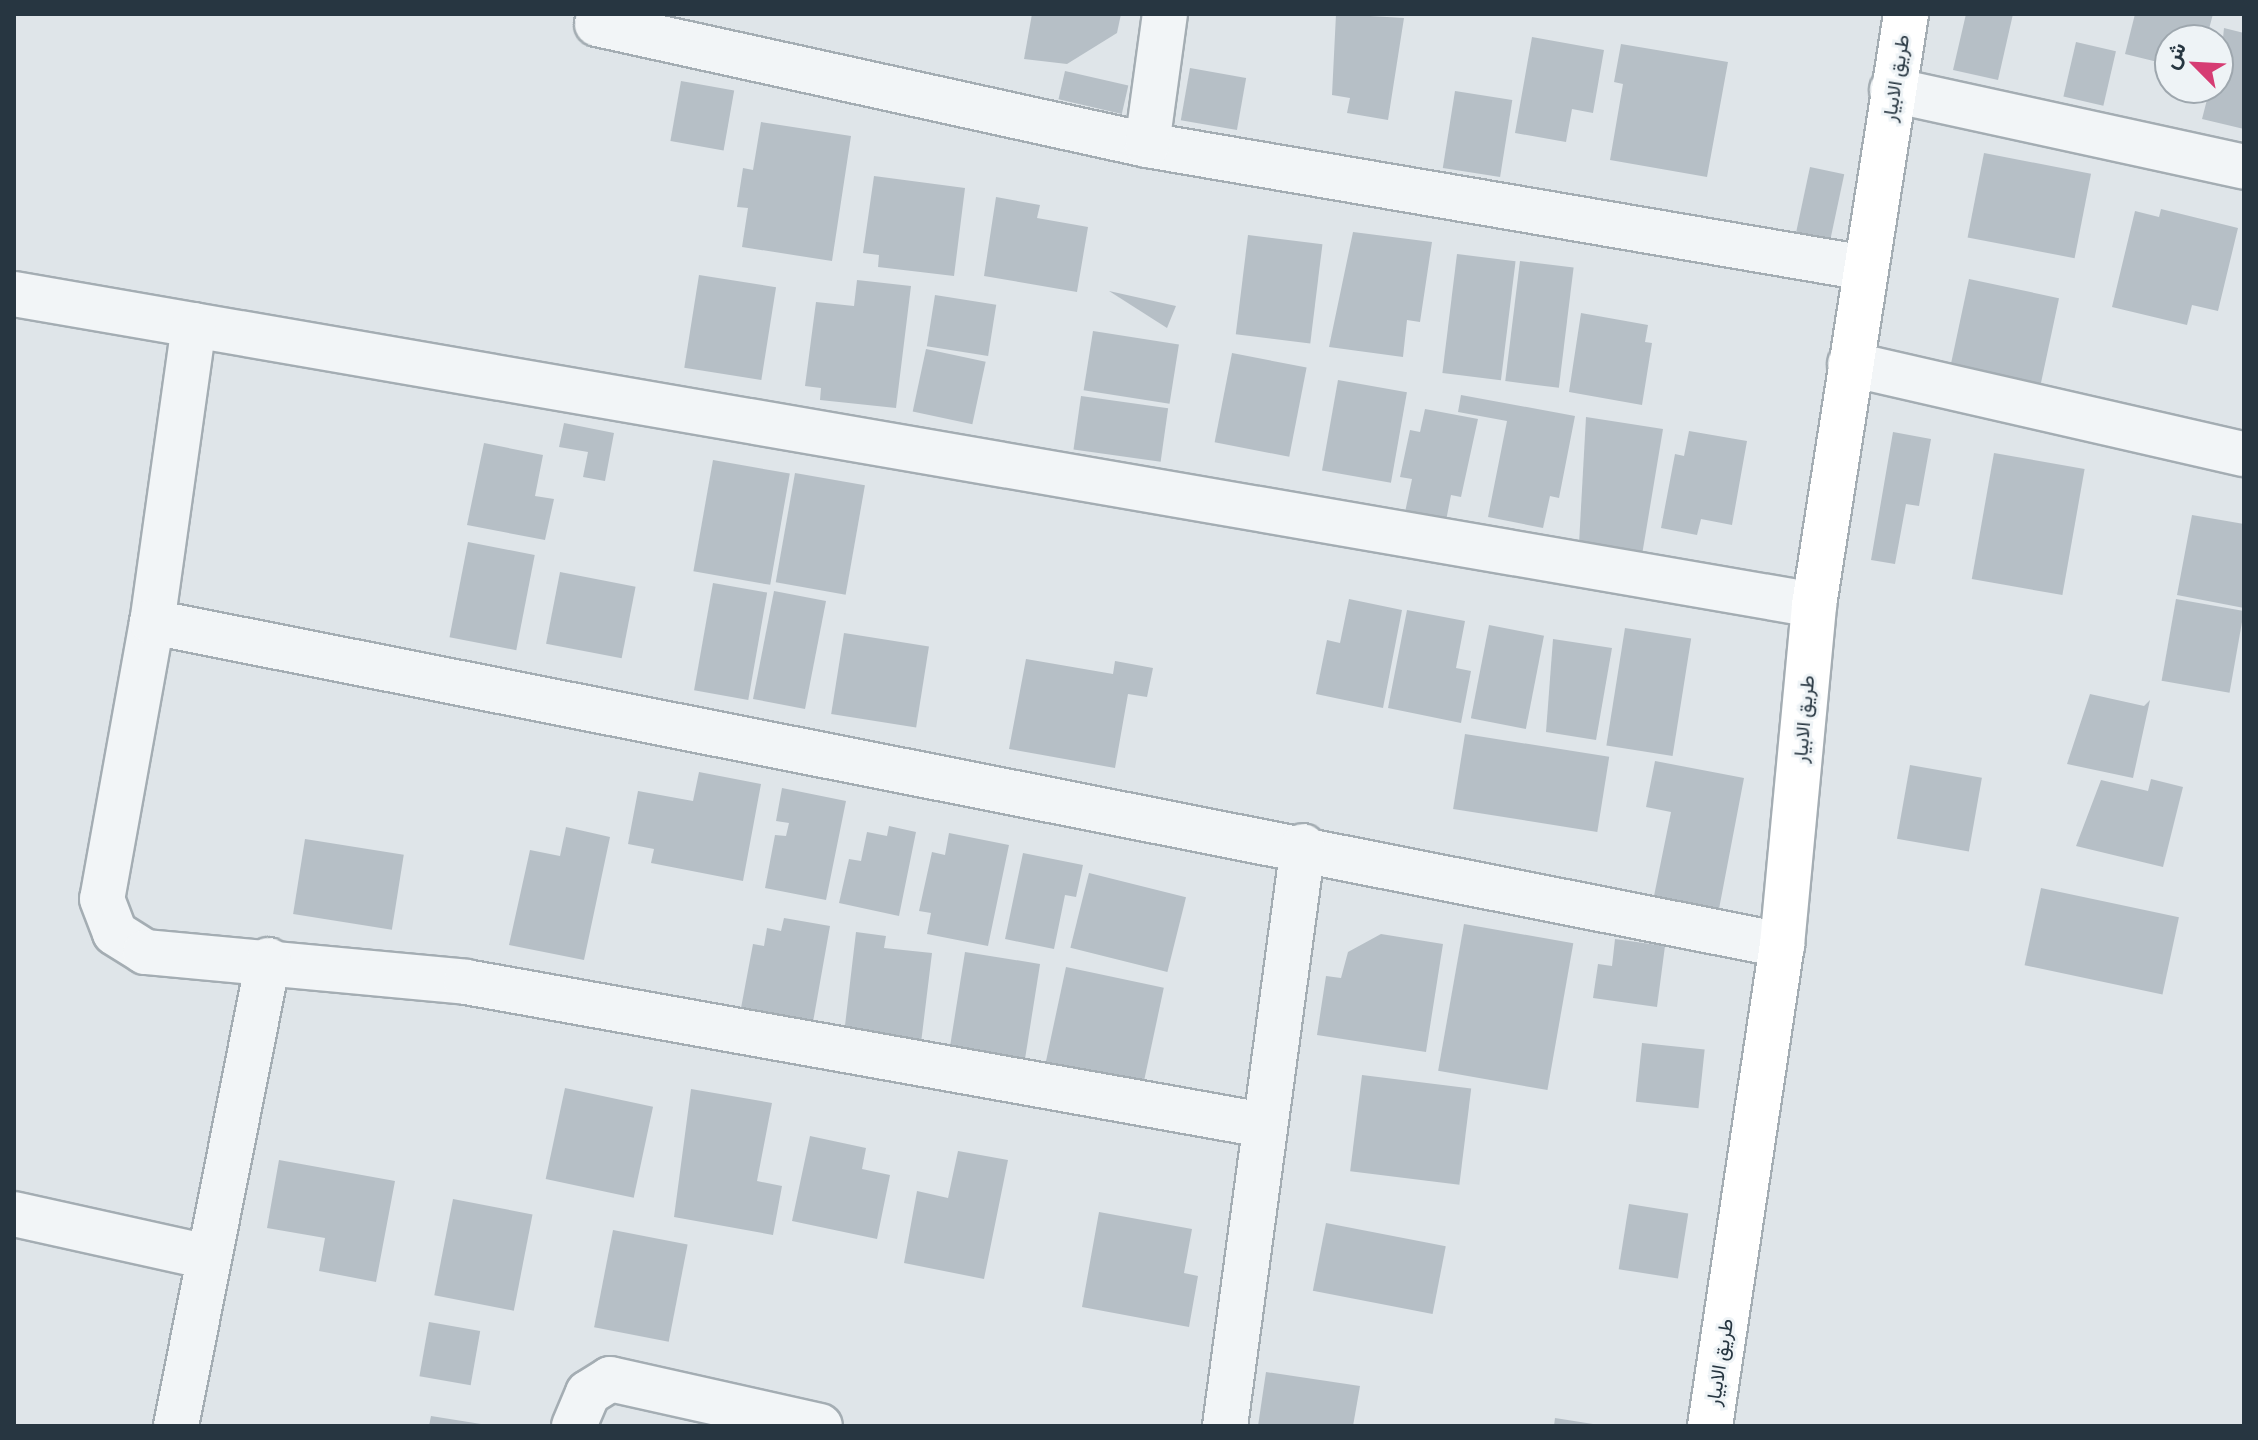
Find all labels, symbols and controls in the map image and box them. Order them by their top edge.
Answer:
north arrow [2154,24,2234,104]
street label: طريق الابيار [1876,33,1914,123]
text: ش [2153,36,2195,74]
street label: طريق الابيار [1787,674,1819,764]
street label: طريق الابيار [1700,1317,1738,1407]

